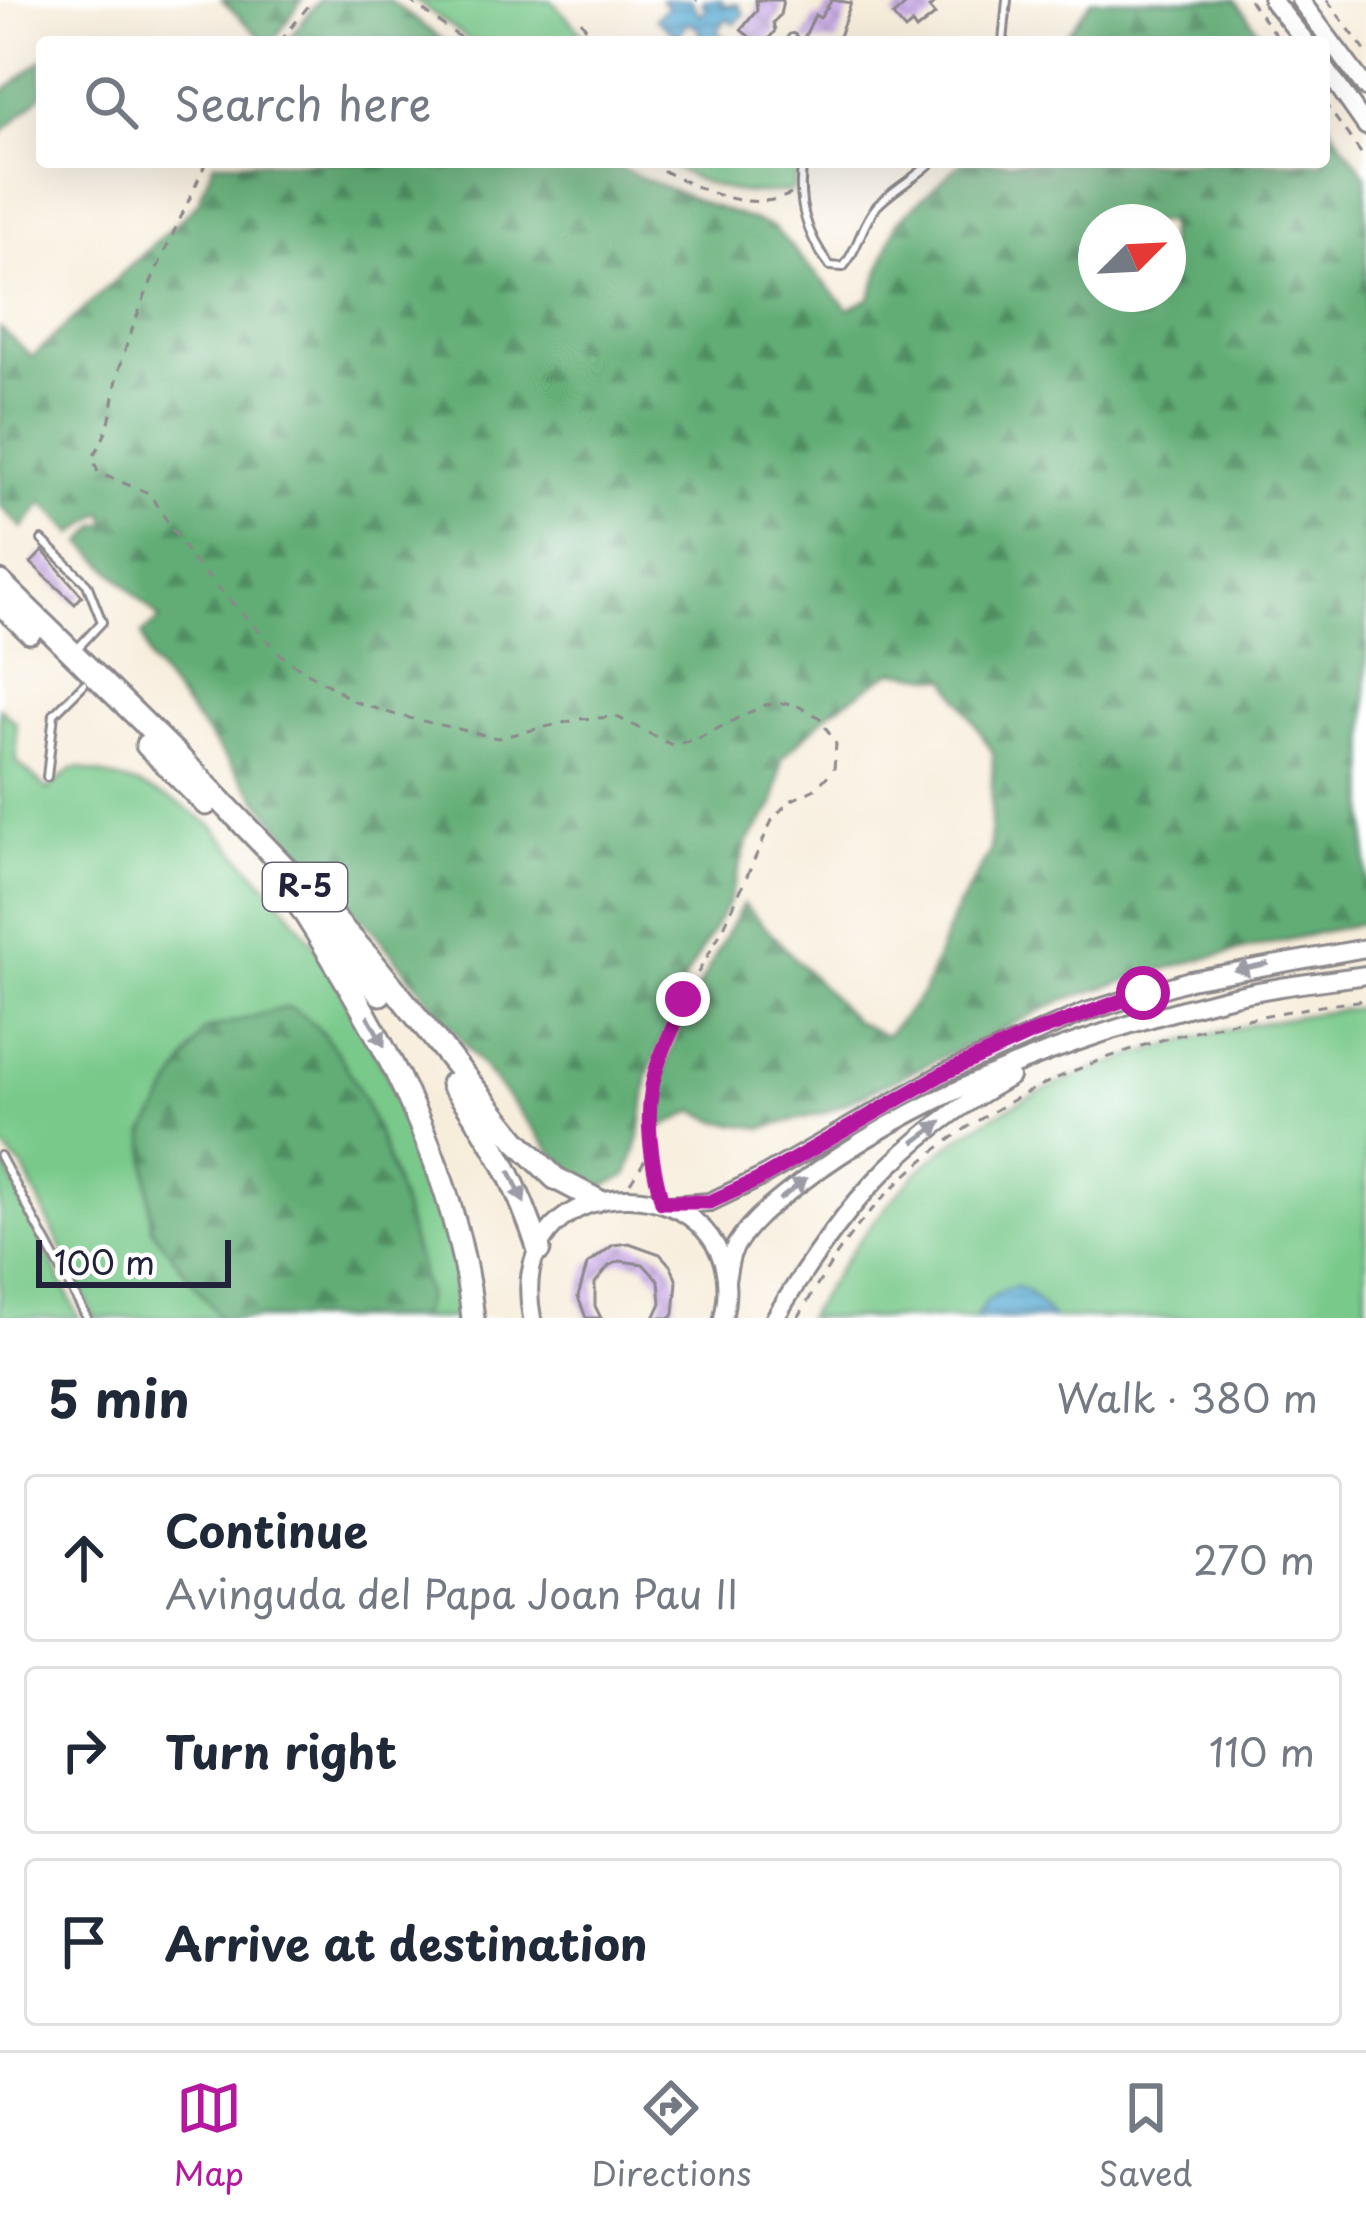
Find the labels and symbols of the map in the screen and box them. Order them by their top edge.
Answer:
north arrow [1078,204,1186,312]
road number: R-5 [263,863,347,911]
one-way arrow [1231,958,1269,977]
route start [1116,966,1170,1020]
route end [656,972,710,1026]
one-way arrow [365,1013,386,1048]
one-way arrow [912,1121,944,1144]
one-way arrow [507,1170,527,1205]
one-way arrow [778,1177,809,1202]
scale bar [36,1234,231,1287]

